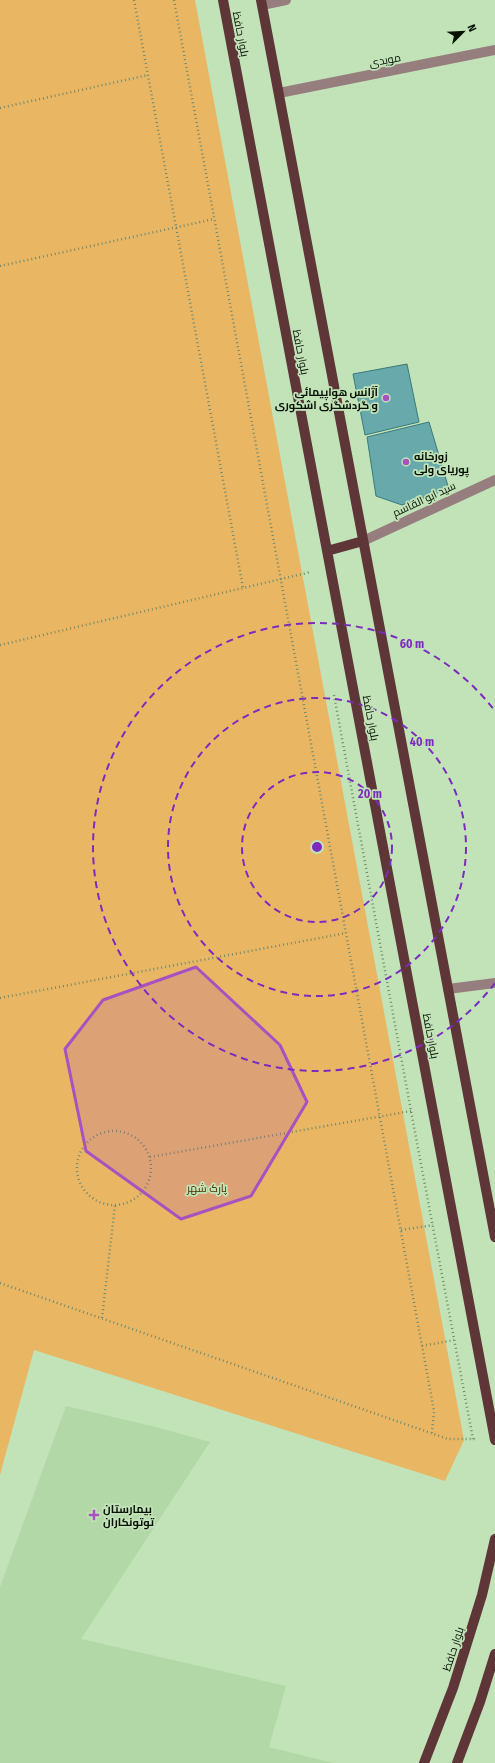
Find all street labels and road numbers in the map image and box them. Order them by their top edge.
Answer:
street label: بلوار حافظ [230,10,251,58]
street label: مویدی [368,51,402,70]
street label: بلوار حافظ [290,328,311,376]
street label: سید ابو القاسم [391,479,458,521]
street label: بلوار حافظ [360,694,381,742]
street label: بلوار حافظ [420,1012,441,1060]
street label: بلوار حافظ [440,1625,467,1673]

